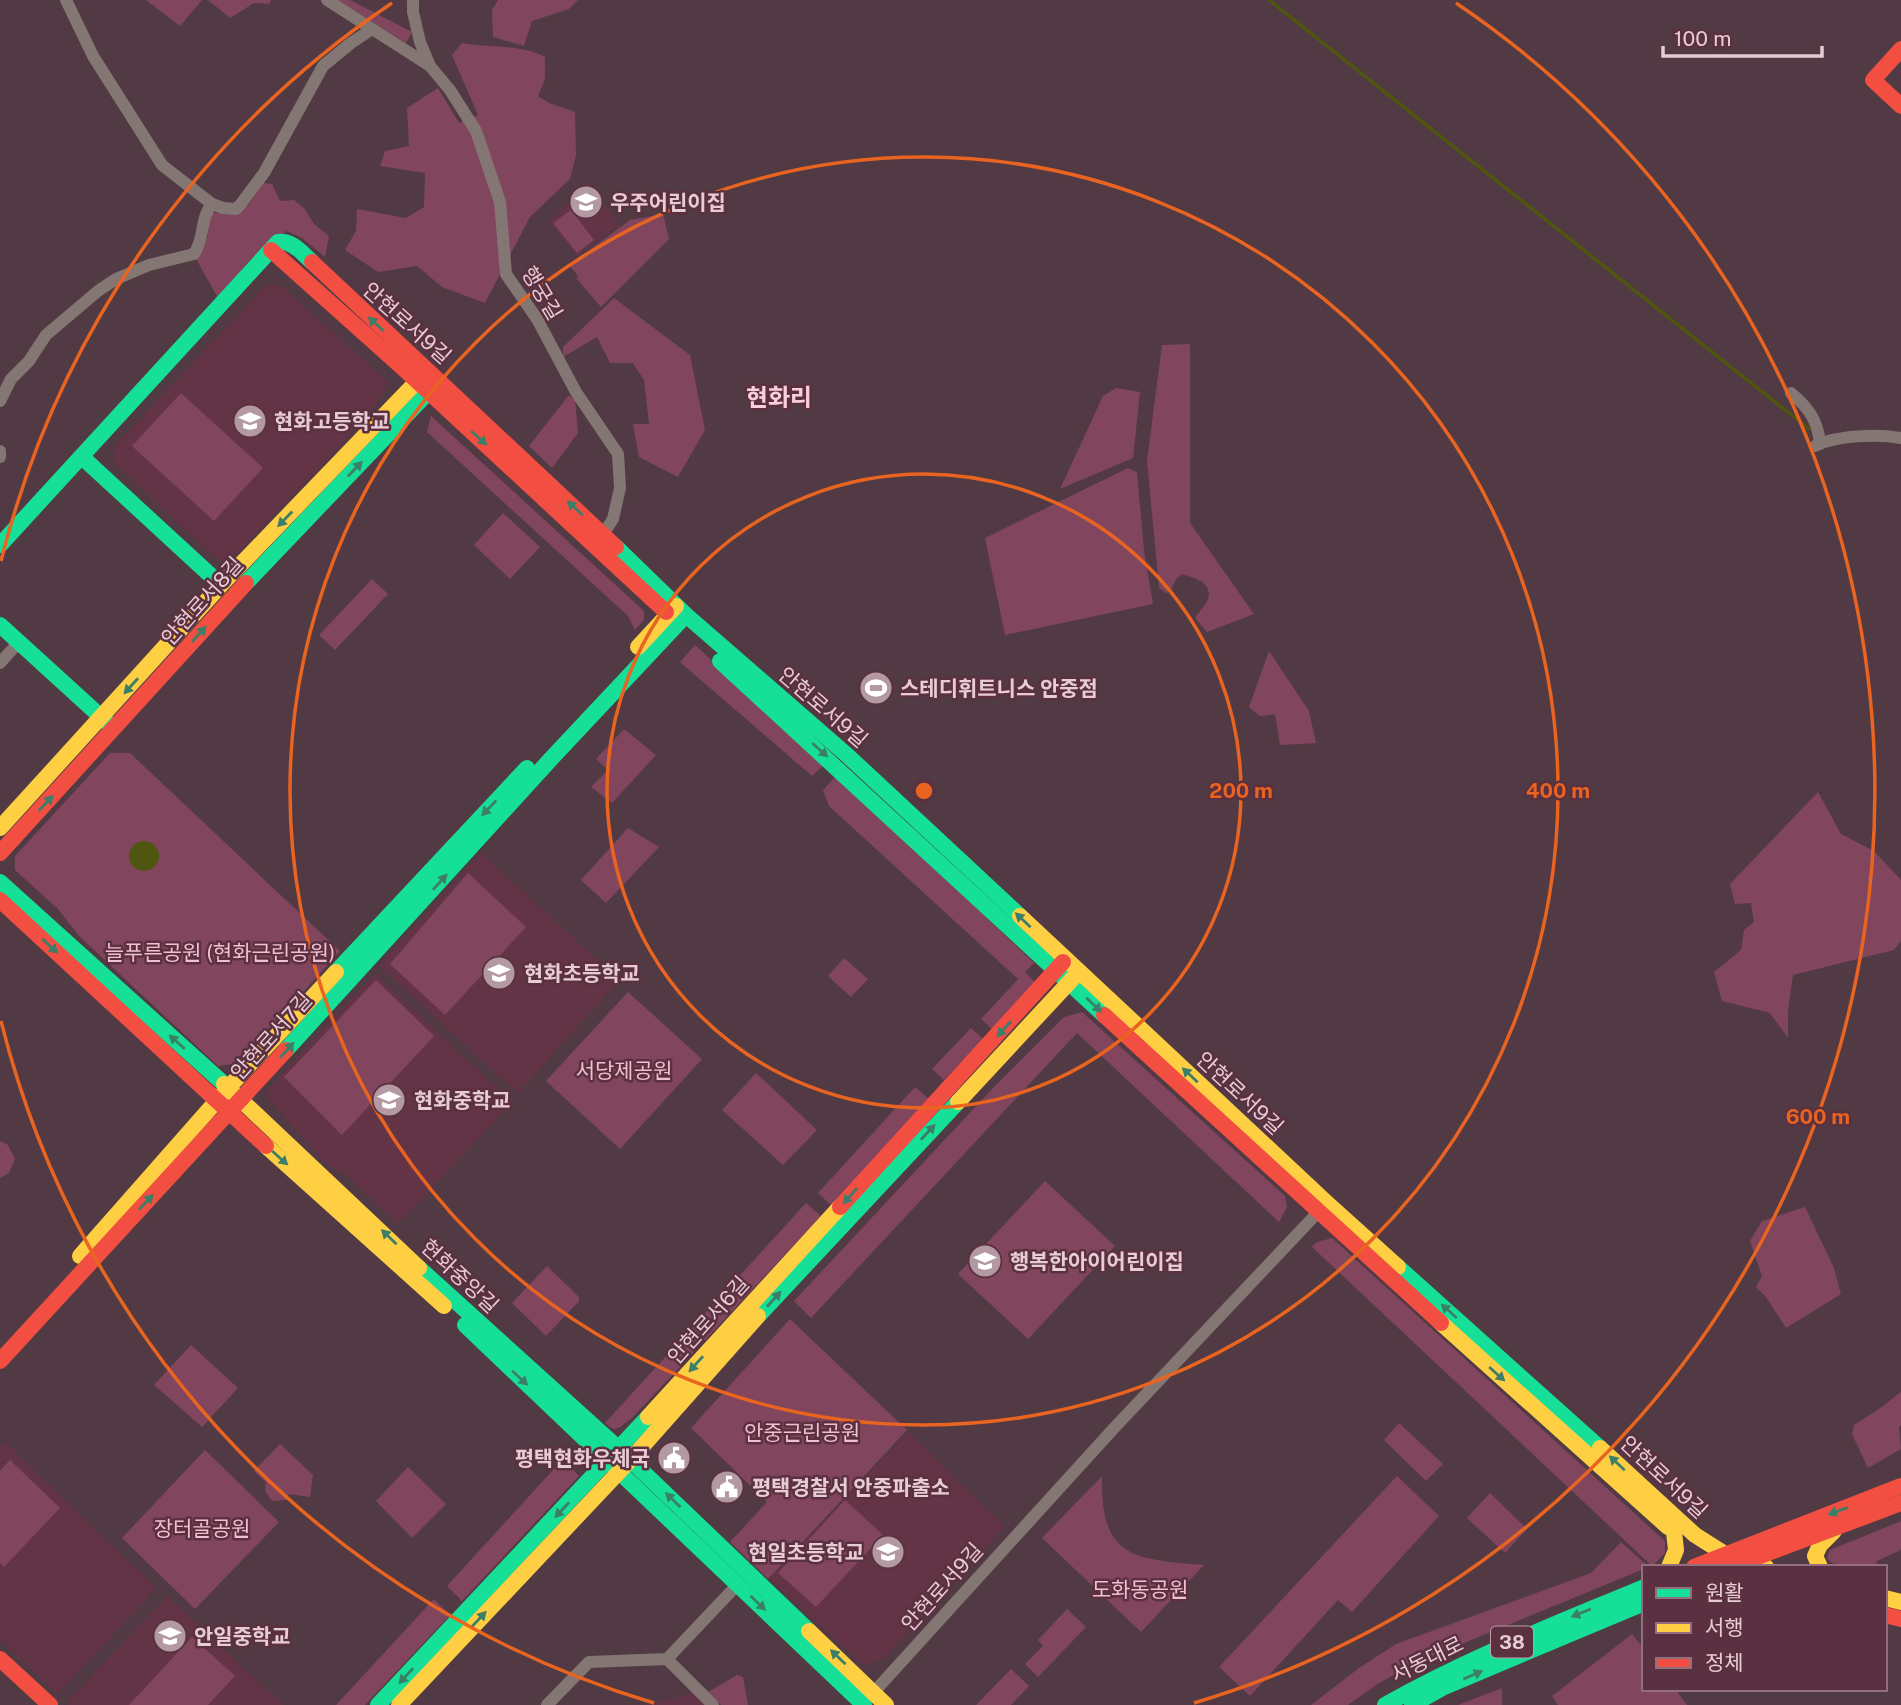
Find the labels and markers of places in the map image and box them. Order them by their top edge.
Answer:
school or university icon: 우주어린이집 [567,183,605,221]
place label: 우주어린이집 [610,190,726,215]
school or university icon: 현화고등학교 [231,402,269,440]
place label: 현화고등학교 [274,409,390,434]
sports icon: 스테디휘트니스 안중점 [857,669,895,707]
place label: 스테디휘트니스 안중점 [900,676,1098,701]
centre of rings [912,779,936,803]
school or university icon: 현화초등학교 [480,954,518,992]
place label: 현화초등학교 [524,961,640,986]
school or university icon: 현화중학교 [370,1081,408,1119]
place label: 현화중학교 [414,1088,511,1113]
school or university icon: 행복한아이어린이집 [966,1242,1004,1280]
place label: 행복한아이어린이집 [1010,1249,1184,1274]
public building icon: 평택현화우체국 [655,1439,693,1477]
place label: 평택현화우체국 [515,1446,650,1471]
public building icon: 평택경찰서 안중파출소 [708,1468,746,1506]
place label: 평택경찰서 안중파출소 [752,1475,950,1500]
school or university icon: 현일초등학교 [869,1533,907,1571]
place label: 현일초등학교 [748,1540,864,1565]
school or university icon: 안일중학교 [151,1617,189,1655]
place label: 안일중학교 [194,1624,291,1649]

